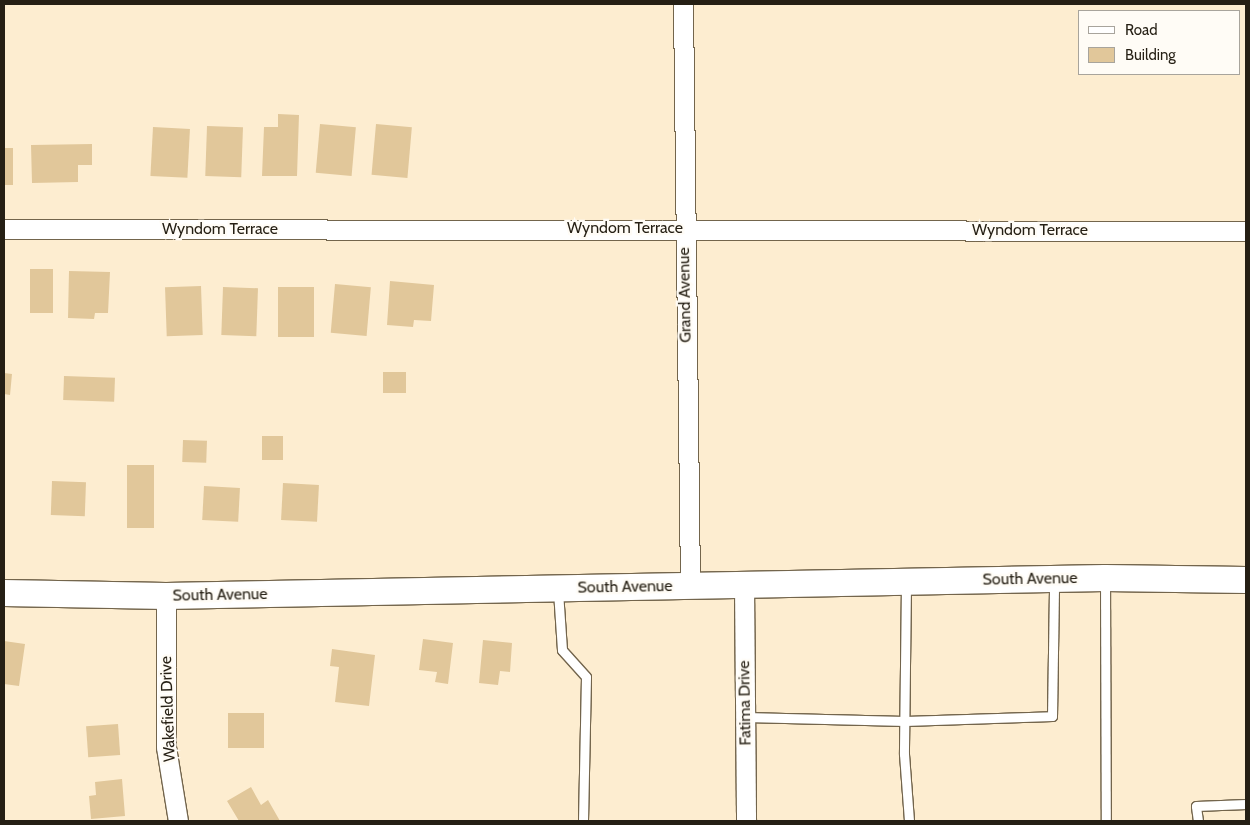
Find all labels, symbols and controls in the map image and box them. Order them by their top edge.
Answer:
legend [1078,10,1240,75]
text: Road [1125,21,1158,39]
text: Building [1125,46,1176,64]
street label: Wyndom Terrace [567,218,683,238]
street label: Wyndom Terrace [162,219,278,239]
street label: Wyndom Terrace [972,220,1088,240]
street label: Grand Avenue [675,247,695,343]
street label: South Avenue [982,569,1078,589]
street label: South Avenue [577,577,673,597]
street label: South Avenue [172,585,268,605]
street label: Wakefield Drive [157,656,179,762]
street label: Fatima Drive [735,660,755,746]

